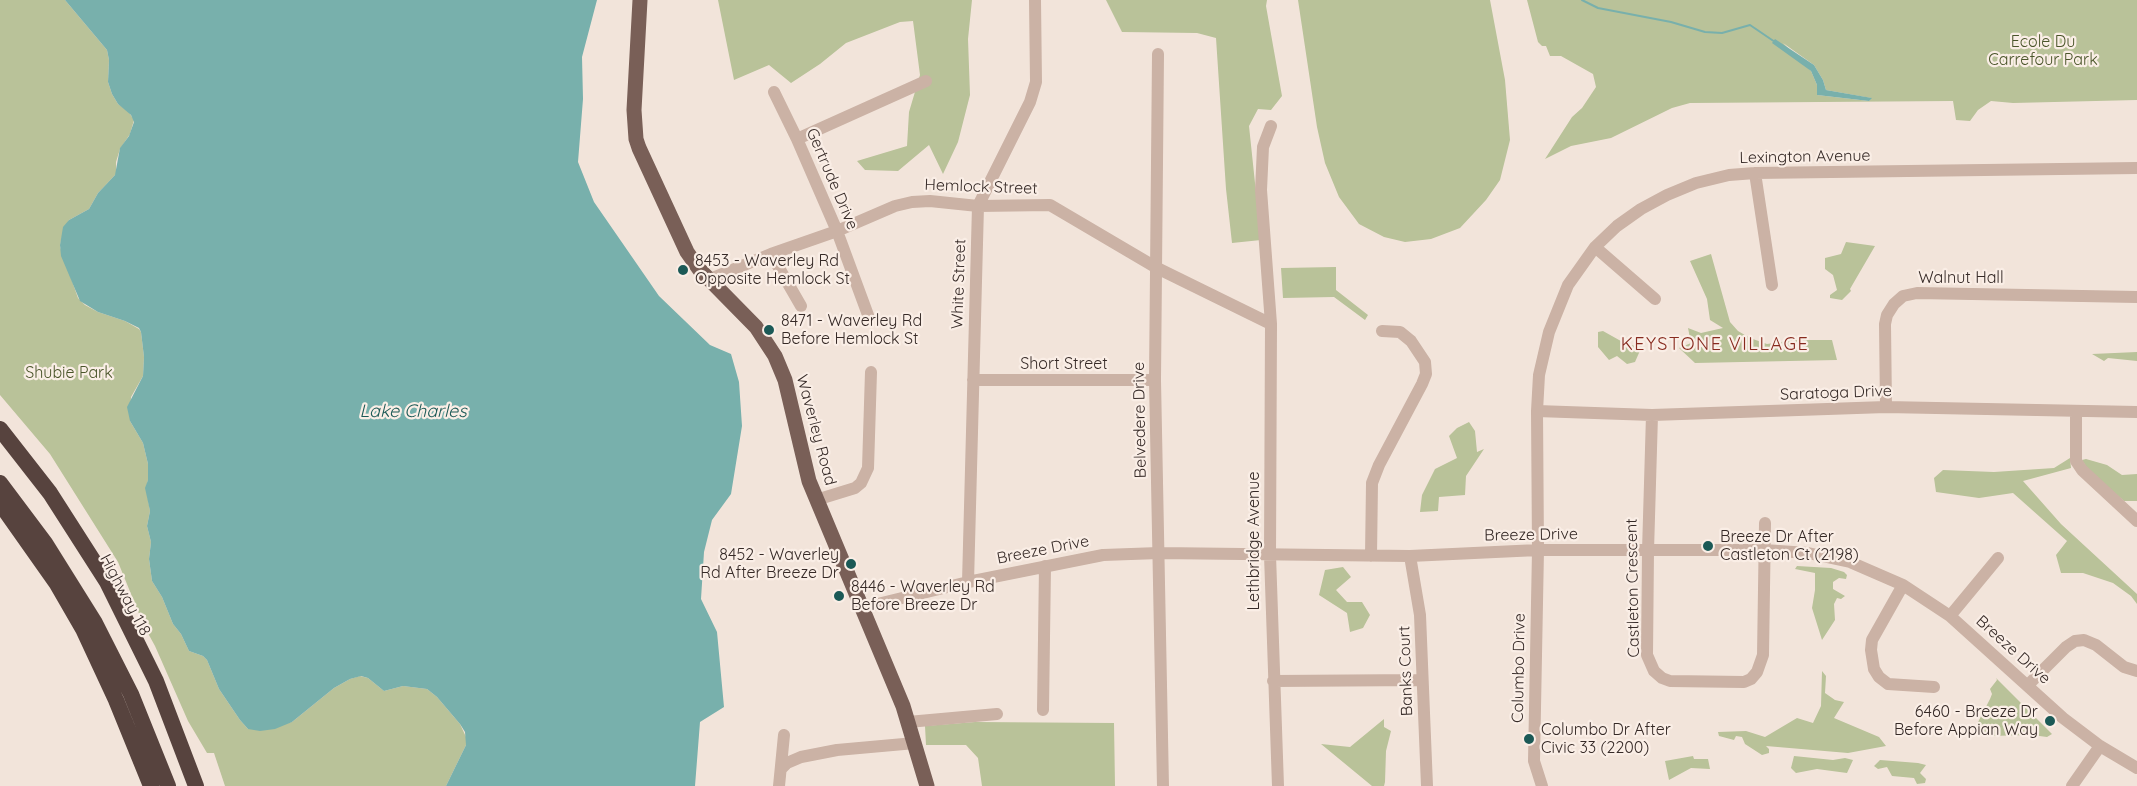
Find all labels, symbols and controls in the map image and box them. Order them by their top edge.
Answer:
park label: Ecole Du Carrefour Park [1988,32,2098,70]
street label: Gertrude Drive [802,125,862,233]
street label: Lexington Avenue [1739,146,1871,168]
street label: Hemlock Street [924,175,1038,199]
street label: White Street [948,238,970,330]
place label: 8453 - Waverley Rd Opposite Hemlock St [695,251,850,289]
marker: 8453 - Waverley Rd Opposite Hemlock St [676,263,690,277]
street label: Walnut Hall [1918,268,2004,288]
place label: 8471 - Waverley Rd Before Hemlock St [781,311,922,349]
marker: 8471 - Waverley Rd Before Hemlock St [762,323,776,337]
district label: KEYSTONE VILLAGE [1621,334,1809,356]
street label: Short Street [1020,354,1108,374]
street label: Belvedere Drive [1129,362,1151,478]
park label: Shubie Park [25,363,113,383]
street label: Waverley Road [792,372,840,488]
street label: Saratoga Drive [1780,381,1892,405]
water label: Lake Charles [359,401,467,423]
street label: Lethbridge Avenue [1244,472,1264,610]
street label: Castleton Crescent [1622,518,1644,658]
street label: Breeze Drive [1484,525,1578,545]
place label: Breeze Dr After Castleton Ct (2198) [1720,527,1859,565]
street label: Breeze Drive [995,532,1091,568]
marker: Breeze Dr After Castleton Ct (2198) [1701,539,1715,553]
place label: 8452 - Waverley Rd After Breeze Dr [700,545,839,583]
street label: Highway 118 [95,551,155,639]
marker: 8452 - Waverley Rd After Breeze Dr [844,557,858,571]
place label: 8446 - Waverley Rd Before Breeze Dr [851,577,995,615]
marker: 8446 - Waverley Rd Before Breeze Dr [832,589,846,603]
street label: Breeze Drive [1972,612,2054,688]
street label: Columbo Drive [1508,613,1530,723]
street label: Banks Court [1395,625,1417,717]
place label: 6460 - Breeze Dr Before Appian Way [1894,702,2038,740]
marker: 6460 - Breeze Dr Before Appian Way [2043,714,2057,728]
place label: Columbo Dr After Civic 33 (2200) [1541,720,1671,758]
marker: Columbo Dr After Civic 33 (2200) [1522,732,1536,746]

